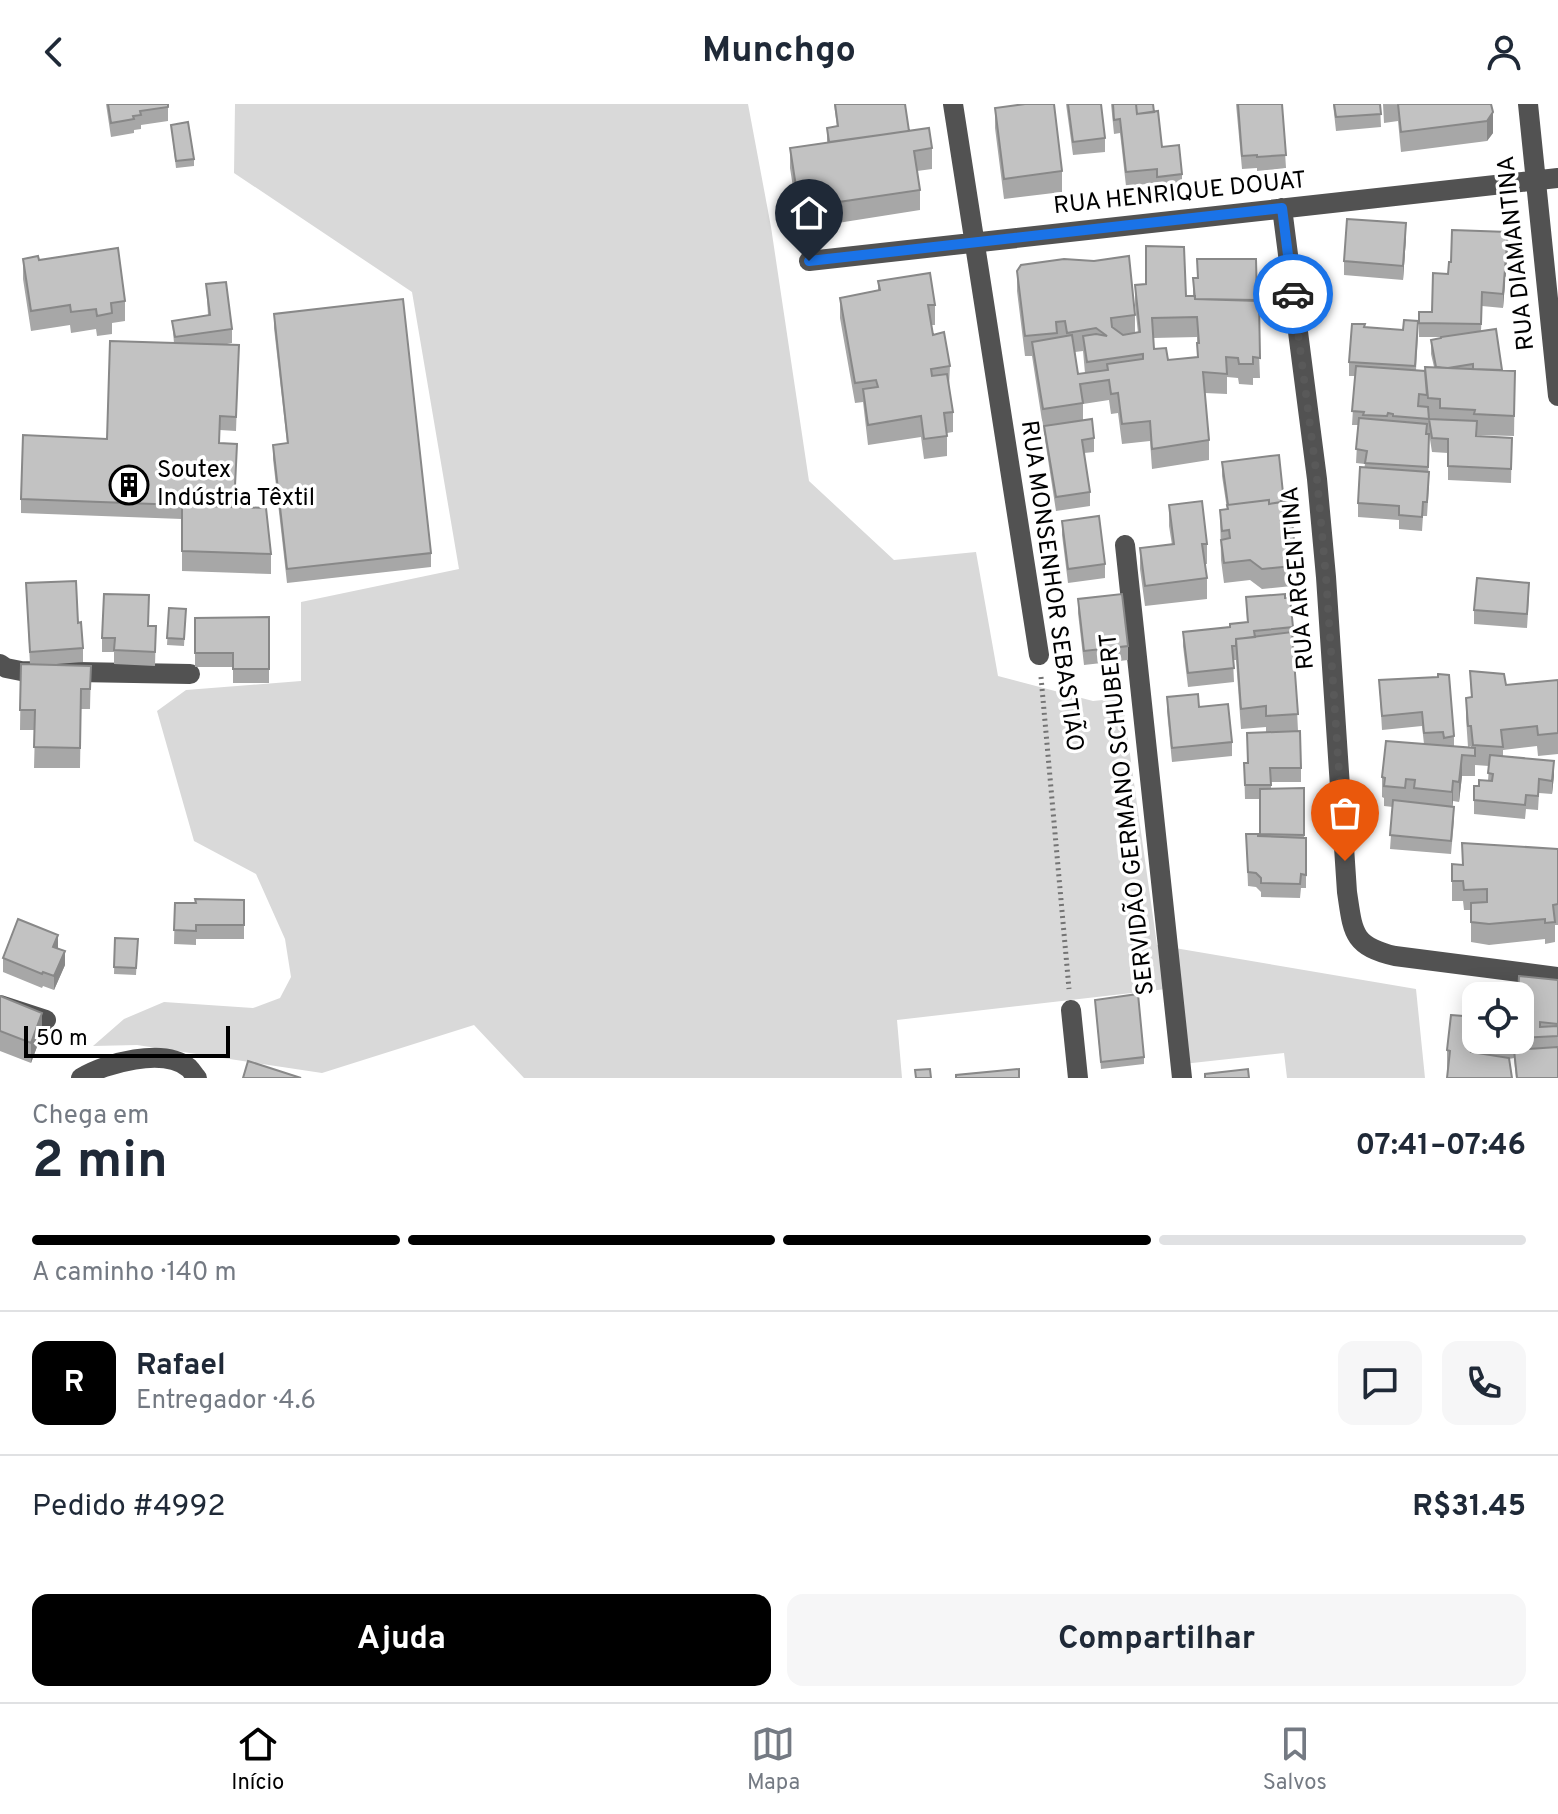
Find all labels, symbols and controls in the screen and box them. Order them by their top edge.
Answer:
text: Munchgo [702,29,856,75]
icon: back [32,30,76,74]
icon: person [1482,30,1526,74]
street label: RUA DIAMANTINA [1492,154,1542,352]
street label: RUA HENRIQUE DOUAT [1052,166,1308,222]
pin [775,179,843,261]
icon: home [787,191,831,235]
courier [1253,254,1333,334]
icon: car [1271,272,1315,316]
street label: RUA MONSENHOR SEBASTIÃO [1013,418,1091,753]
place label: Soutex Indústria Têxtil [157,456,315,514]
building icon: Soutex Indústria Têxtil [108,464,150,506]
street label: RUA ARGENTINA [1276,485,1322,671]
street label: SERVIDÃO GERMANO SCHUBERT [1092,631,1162,997]
pin [1311,779,1379,861]
icon: bag [1323,791,1367,835]
map controls [1462,982,1534,1054]
button: locate [1462,982,1534,1054]
scale bar [24,1022,230,1058]
text: 50 m [36,1026,88,1053]
text: Chega em [32,1100,149,1133]
text: 07:41–07:46 [1355,1128,1526,1165]
text: 2 min [32,1130,168,1196]
text: A caminho · 140 m [32,1257,237,1290]
button: chat [1338,1341,1422,1425]
button: phone [1442,1341,1526,1425]
text: Rafael [136,1348,226,1385]
text: R [64,1365,84,1402]
text: Entregador · 4.6 [136,1385,316,1418]
text: Pedido #4992 [32,1489,226,1526]
text: R$31.45 [1412,1489,1526,1526]
button: Ajuda [32,1594,771,1686]
button: Compartilhar [787,1594,1526,1686]
tab: Início [231,1722,284,1797]
tab: Mapa [747,1722,800,1797]
tab: Salvos [1263,1722,1327,1797]

